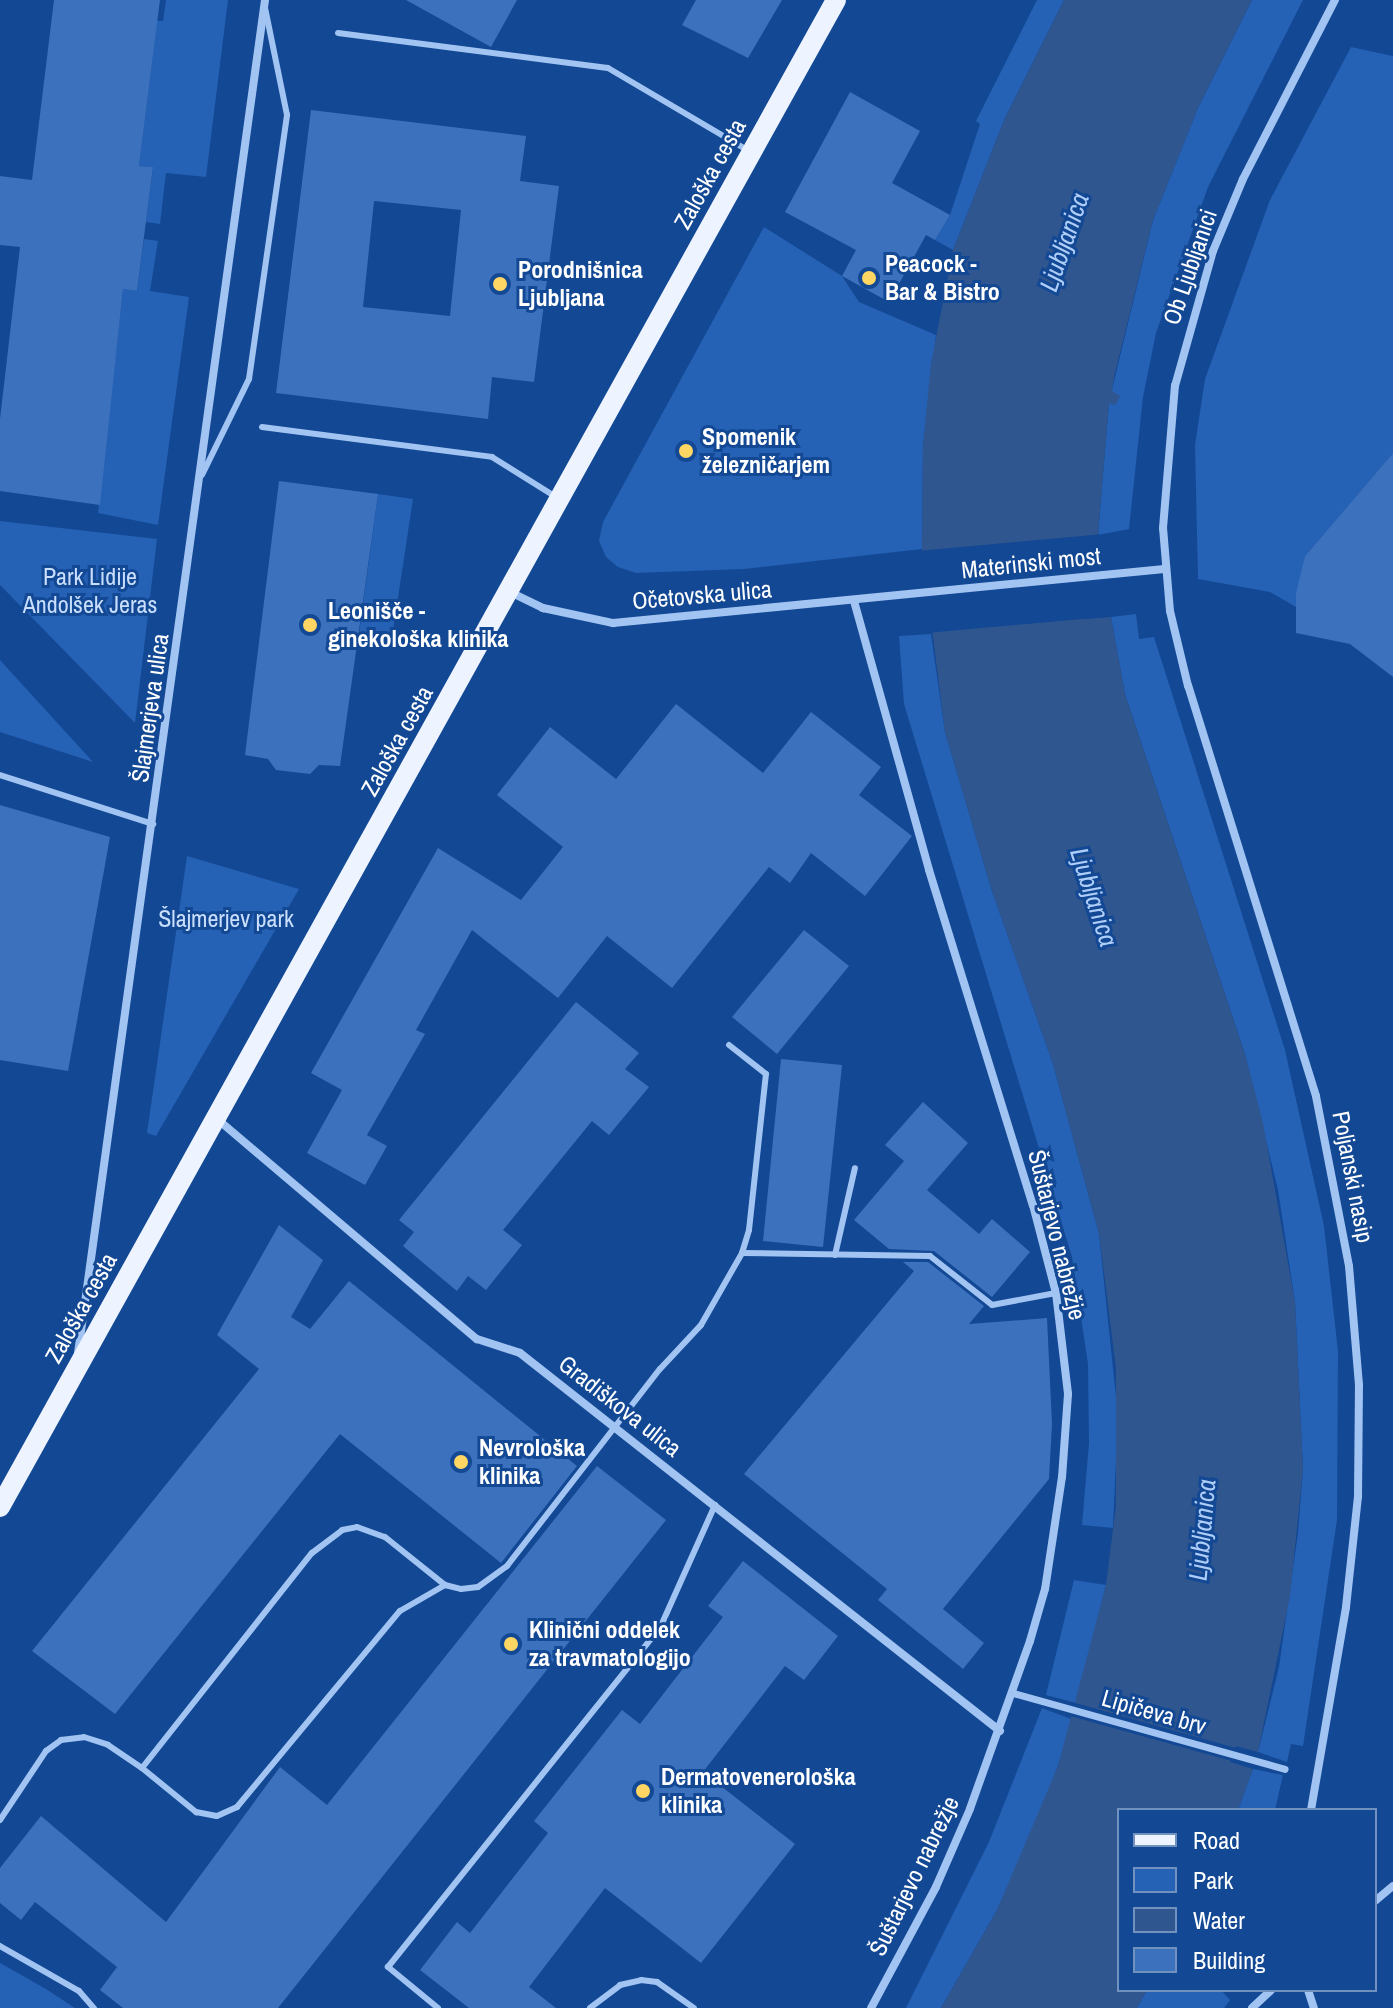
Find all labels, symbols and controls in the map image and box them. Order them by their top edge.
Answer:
street label: Zaloška cesta [668,114,752,234]
water label: Ljubljanica [1033,189,1095,295]
street label: Ob Ljubljanici [1157,205,1223,329]
place label: Peacock - Bar & Bistro [885,250,1000,306]
place label: Porodnišnica Ljubljana [518,256,643,312]
marker: Peacock - Bar & Bistro [860,269,878,287]
marker: Porodnišnica Ljubljana [489,273,511,295]
place label: Spomenik železničarjem [702,423,830,479]
marker: Spomenik železničarjem [677,442,695,460]
street label: Materinski most [960,541,1102,585]
park label: Park Lidije Andolšek Jeras [23,563,157,619]
street label: Očetovska ulica [631,575,773,615]
place label: Leonišče - ginekološka klinika [328,597,509,653]
marker: Leonišče - ginekološka klinika [299,614,321,636]
street label: Šlajmerjeva ulica [125,632,175,784]
street label: Zaloška cesta [355,681,439,801]
water label: Ljubljanica [1063,844,1125,950]
park label: Šlajmerjev park [158,905,294,933]
street label: Poljanski nasip [1326,1109,1380,1245]
street label: Šuštarjevo nabrežje [1022,1147,1092,1323]
street label: Zaloška cesta [39,1248,123,1368]
street label: Gradiškova ulica [553,1349,687,1463]
place label: Nevrološka klinika [479,1434,585,1490]
marker: Nevrološka klinika [450,1451,472,1473]
water label: Ljubljanica [1182,1478,1222,1582]
place label: Klinični oddelek za travmatologijo [529,1616,691,1672]
marker: Klinični oddelek za travmatologijo [500,1633,522,1655]
street label: Lipičeva brv [1099,1683,1209,1741]
place label: Dermatovenerološka klinika [661,1763,856,1819]
marker: Dermatovenerološka klinika [632,1780,654,1802]
street label: Šuštarjevo nabrežje [863,1792,965,1960]
legend [1117,1808,1377,1992]
text: Road [1193,1824,1240,1856]
text: Park [1193,1864,1233,1896]
text: Water [1193,1904,1245,1936]
text: Building [1193,1944,1265,1976]

